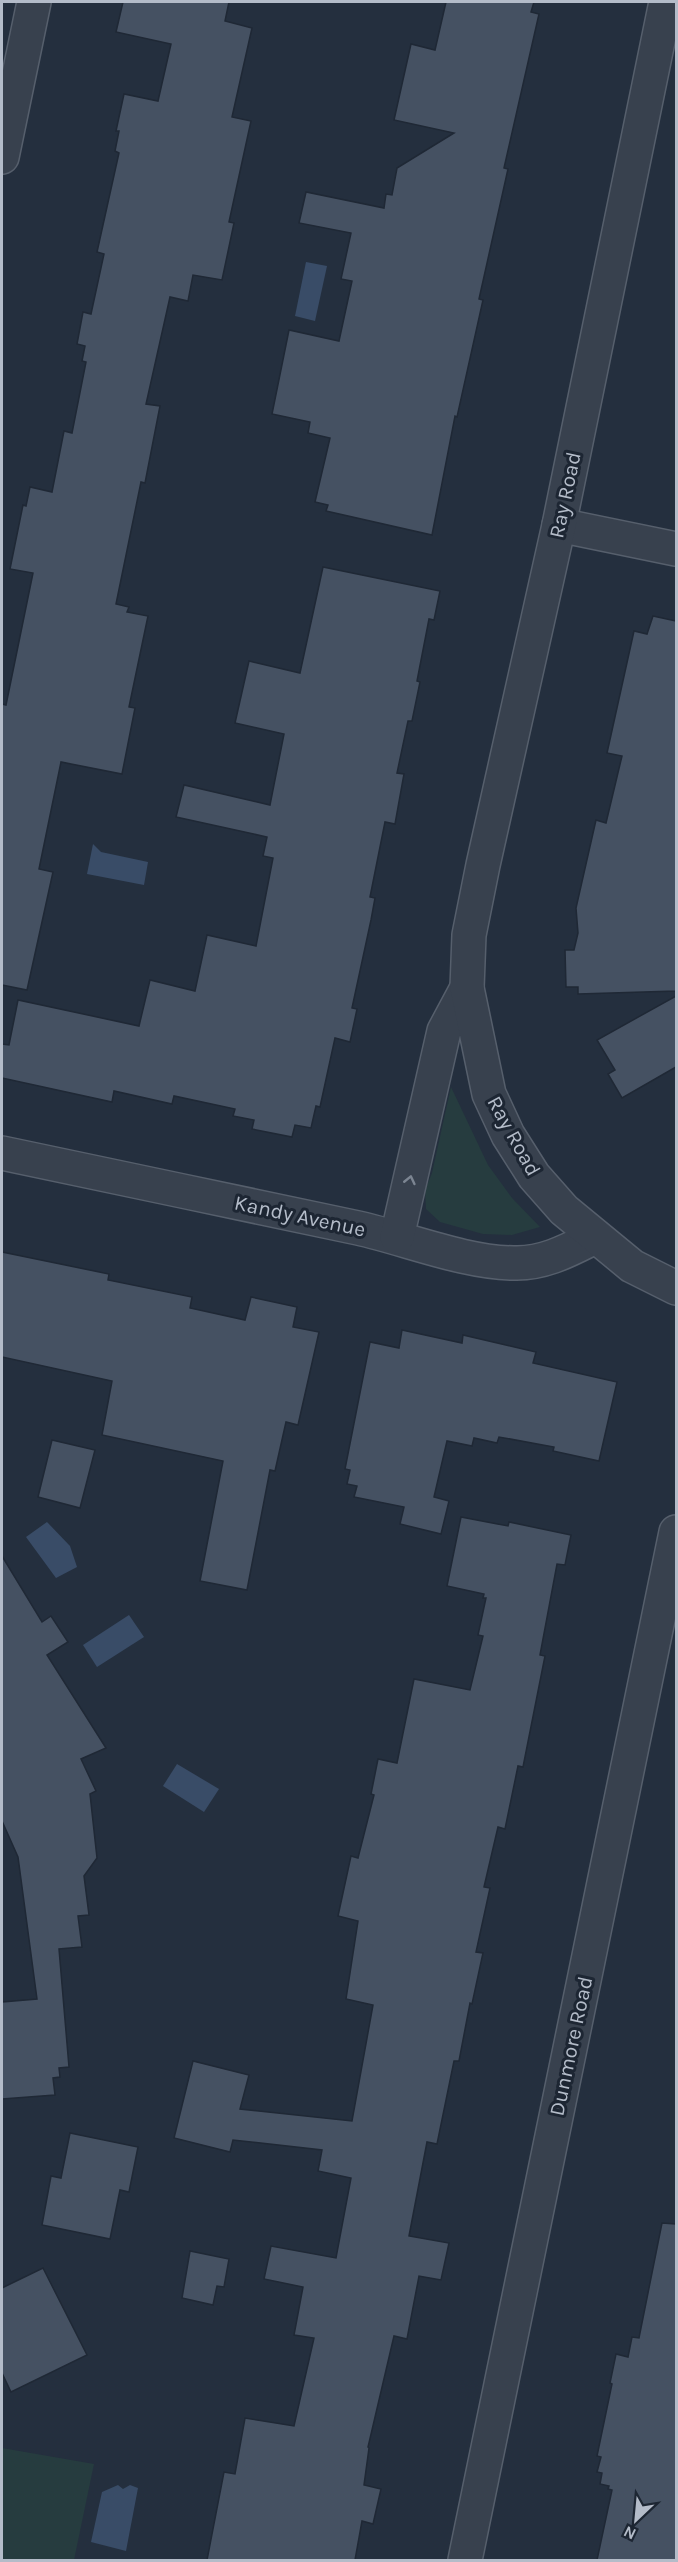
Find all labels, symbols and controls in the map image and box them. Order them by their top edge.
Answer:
street label: Ray Road [544,450,586,540]
street label: Ray Road [482,1092,546,1180]
one-way arrow [403,1175,416,1185]
street label: Kandy Avenue [232,1190,368,1242]
street label: Dunmore Road [544,1974,598,2118]
north arrow [606,2490,666,2550]
text: N [620,2522,639,2544]

